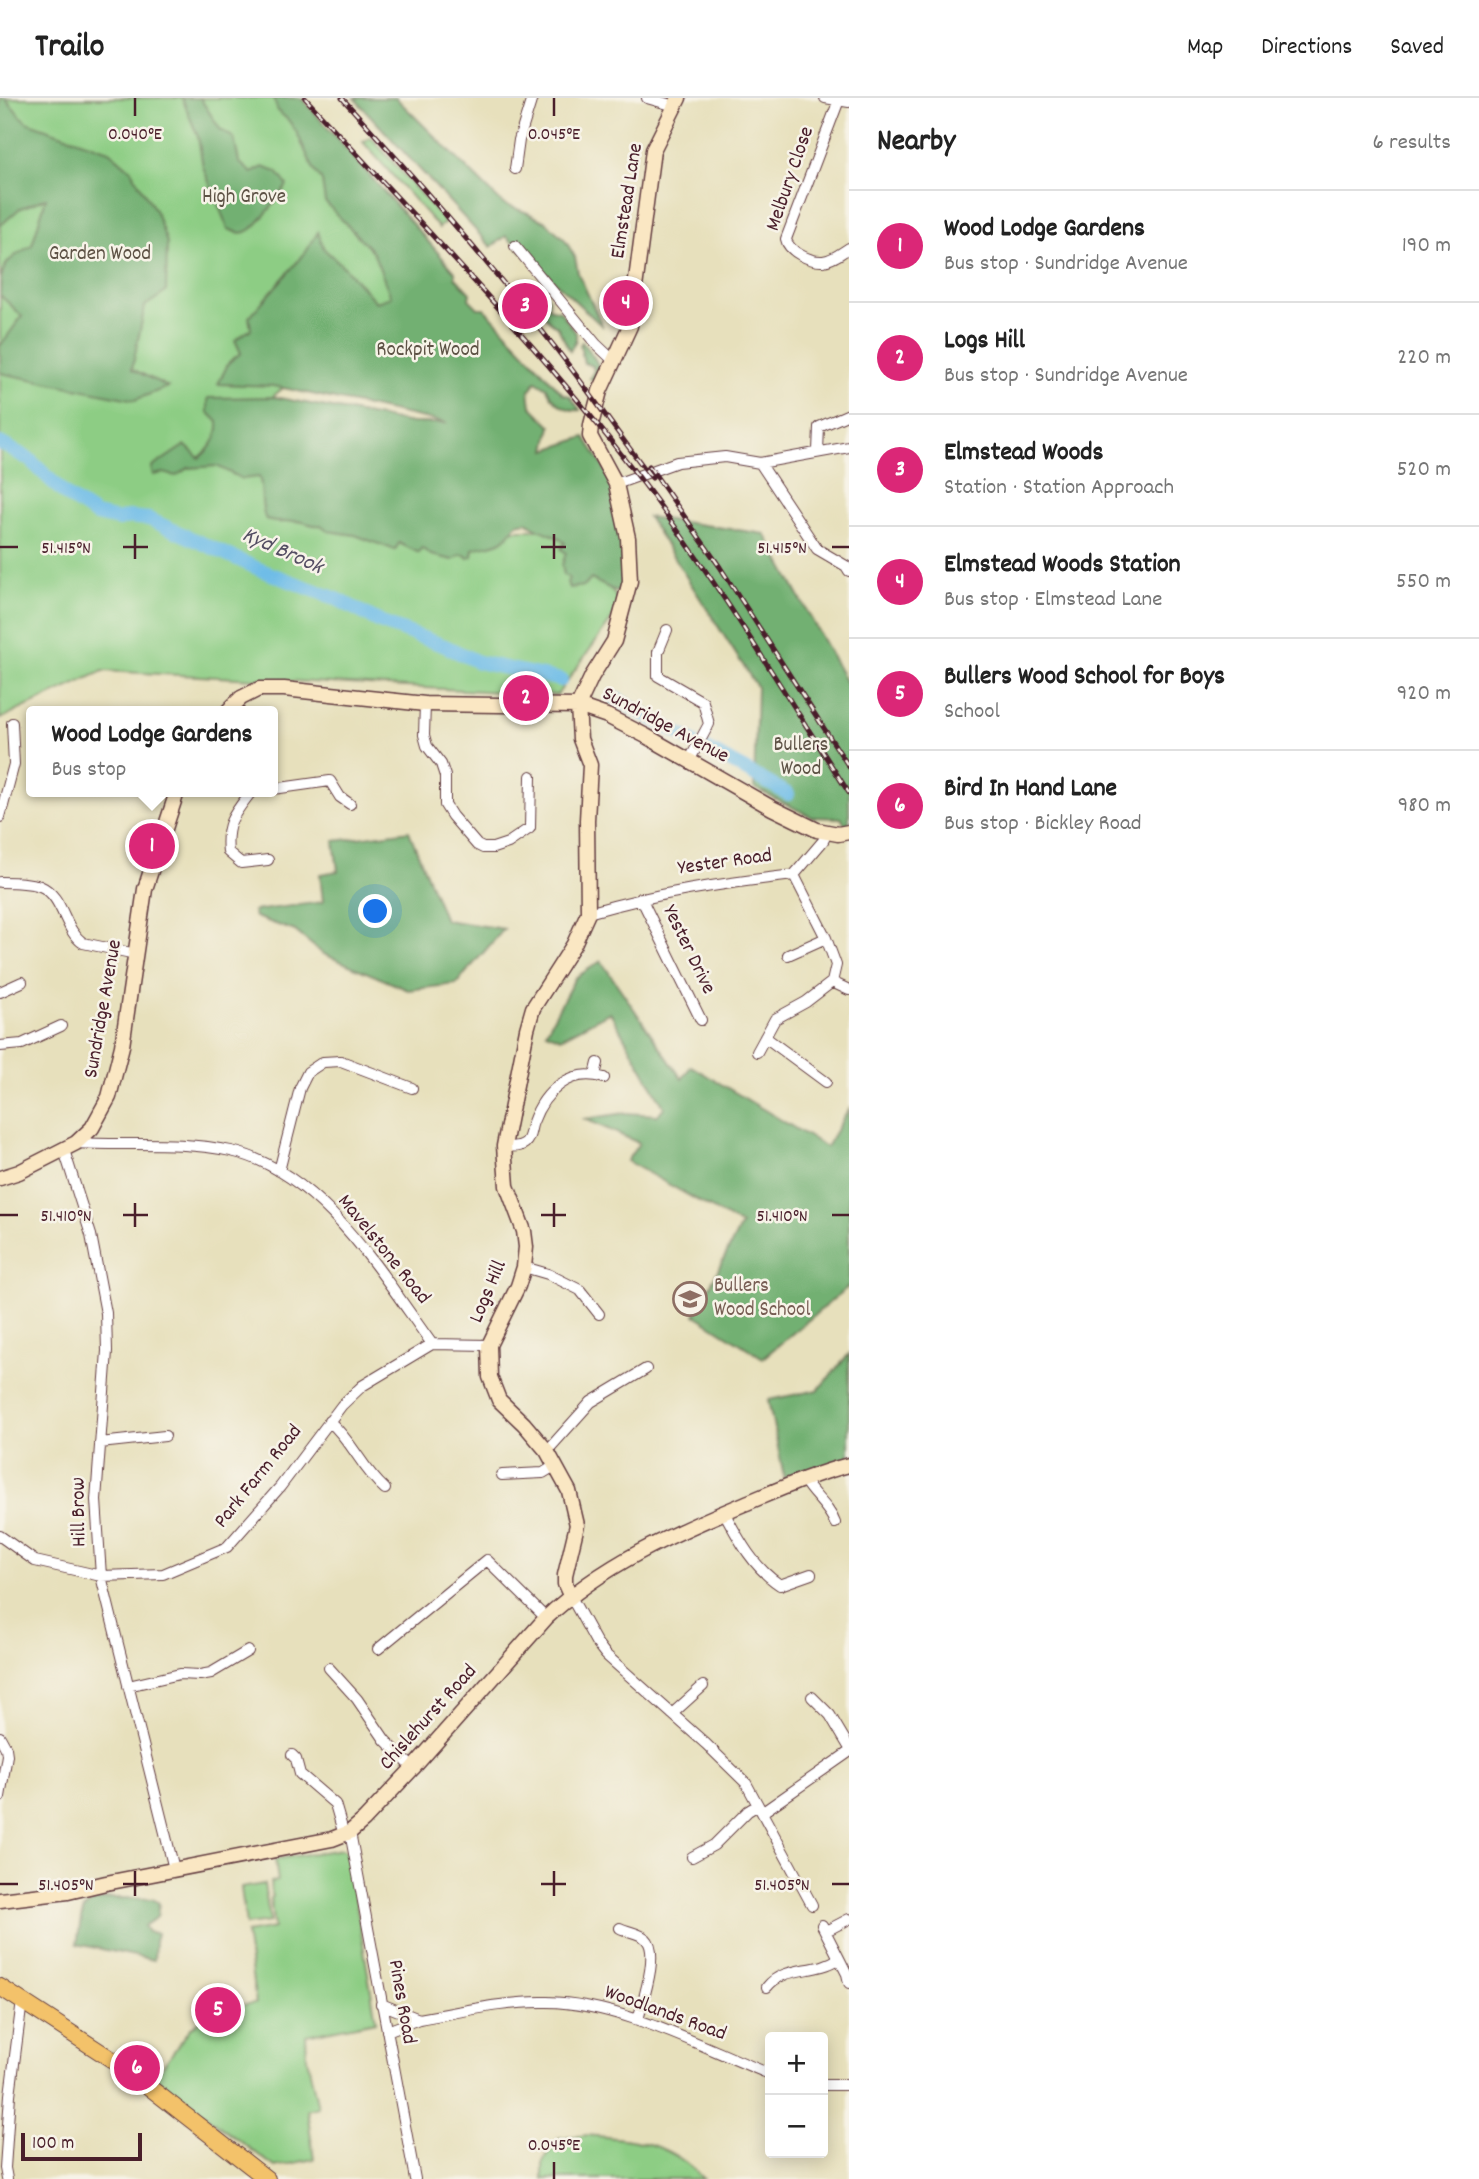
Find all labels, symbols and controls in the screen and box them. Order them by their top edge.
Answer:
text: Trailo [35,25,105,72]
text: Map [1187,31,1223,65]
text: Directions [1261,31,1352,65]
text: Saved [1390,31,1444,65]
text: Nearby [877,122,955,165]
text: 0.040°E [108,123,162,148]
text: 0.045°E [528,123,580,148]
street label: Melbury Close [759,123,823,235]
text: 6 results [1373,127,1451,160]
street label: Elmstead Lane [604,141,652,261]
park label: High Grove [202,183,286,213]
text: Wood Lodge Gardens [944,211,1145,248]
text: 1 [897,230,903,263]
text: 190 m [1402,230,1451,263]
park label: Garden Wood [49,240,151,270]
text: Bus stop · Sundridge Avenue [944,248,1188,281]
pin: 4 [603,277,649,329]
pin: 3 [502,280,548,332]
text: Logs Hill [944,323,1025,360]
park label: Rockpit Wood [376,336,480,366]
text: 2 [895,342,905,375]
text: 220 m [1397,342,1451,375]
text: Bus stop · Sundridge Avenue [944,360,1188,393]
text: Elmstead Woods [944,435,1103,472]
text: 3 [895,454,905,487]
text: 520 m [1397,454,1451,487]
text: Station · Station Approach [944,472,1174,505]
water label: Kyd Brook [236,520,330,585]
text: 51.415°N [41,537,91,562]
text: 51.415°N [757,537,807,562]
text: Elmstead Woods Station [944,547,1181,584]
text: 4 [895,566,905,599]
text: 550 m [1396,566,1451,599]
text: Bus stop · Elmstead Lane [944,584,1162,617]
text: Bullers Wood School for Boys [944,659,1225,696]
pin: 2 [503,672,549,724]
text: 5 [895,678,905,711]
text: 920 m [1397,678,1451,711]
street label: Sundridge Avenue [596,680,734,772]
text: School [944,696,1000,729]
popup [26,706,278,797]
text: Wood Lodge Gardens [52,717,252,754]
park label: Bullers Wood [774,731,828,785]
text: Bus stop [52,754,126,787]
text: Bird In Hand Lane [944,771,1117,808]
text: 6 [894,790,906,823]
text: 980 m [1398,790,1451,823]
text: Bus stop · Bickley Road [944,808,1142,841]
pin: 1 [129,820,175,872]
street label: Yester Road [676,842,774,884]
your location [358,894,392,928]
street label: Yester Drive [654,900,722,1000]
street label: Sundridge Avenue [77,937,131,1081]
street label: Mavelstone Road [329,1188,437,1312]
text: 51.410°N [40,1205,92,1230]
text: 51.410°N [756,1205,808,1230]
street label: Logs Hill [462,1256,516,1328]
place label: Bullers Wood School [714,1272,810,1326]
school or university icon: Bullers Wood School [671,1280,709,1318]
street label: Park Farm Road [208,1419,310,1535]
street label: Hill Brow [64,1477,96,1547]
street label: Chislehurst Road [373,1658,485,1778]
text: 51.405°N [38,1874,94,1899]
text: 51.405°N [754,1874,810,1899]
street label: Pines Road [379,1957,423,2047]
street label: Woodlands Road [600,1978,730,2050]
pin: 5 [195,1984,241,2036]
map controls [765,2032,828,2158]
button: + [765,2032,828,2095]
pin: 6 [114,2042,160,2094]
button: − [765,2095,828,2158]
scale bar [21,2130,142,2162]
text: 100 m [32,2131,74,2158]
text: 0.045°E [528,2134,580,2159]

